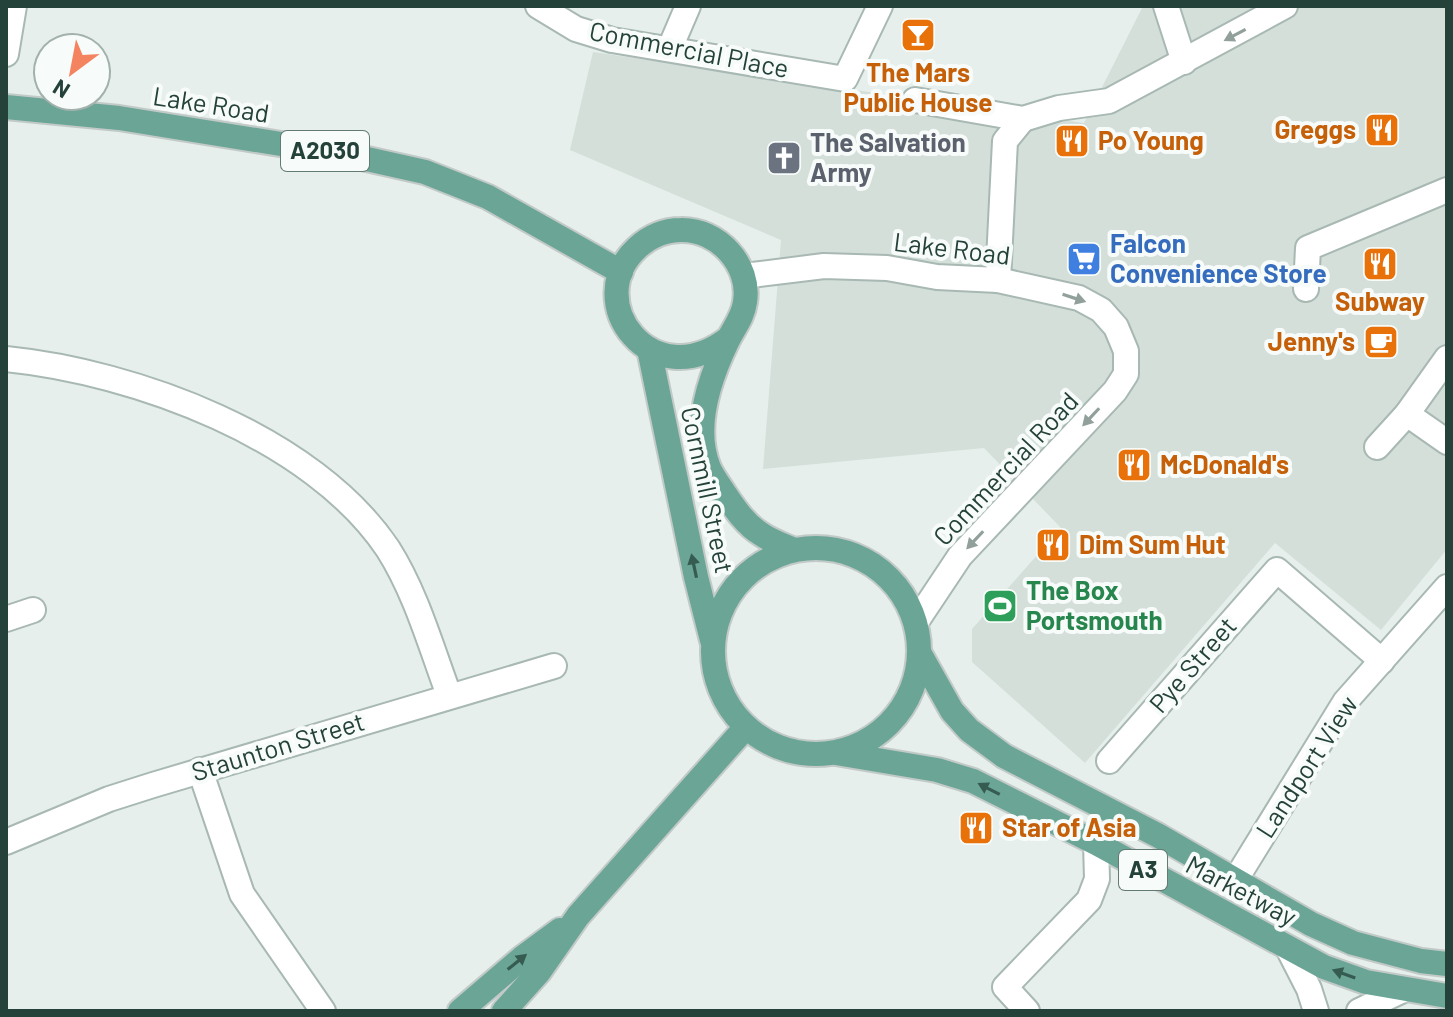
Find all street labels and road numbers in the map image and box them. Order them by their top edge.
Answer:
street label: Commercial Place [587,14,792,83]
street label: Lake Road [151,79,272,128]
road number: A2030 [281,131,369,171]
street label: Lake Road [892,225,1012,270]
street label: Commercial Road [926,385,1084,551]
street label: Cornmill Street [676,403,741,576]
street label: Pye Street [1142,610,1242,718]
street label: Landport View [1248,689,1363,843]
street label: Staunton Street [187,705,368,787]
street label: Marketway [1181,848,1302,932]
road number: A3 [1119,850,1167,890]

